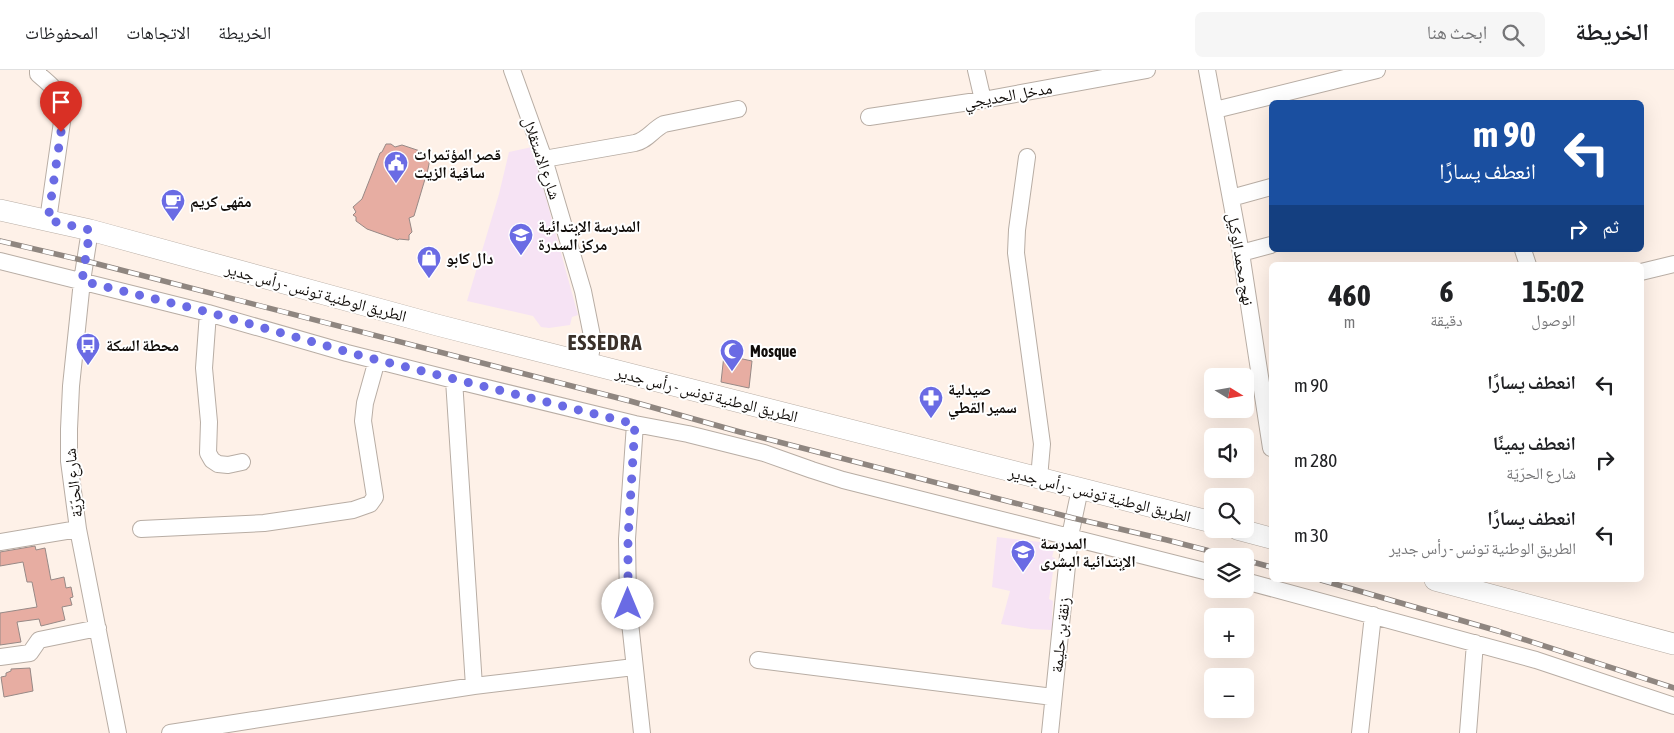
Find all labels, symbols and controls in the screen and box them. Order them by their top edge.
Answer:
search box [1195,12,1545,57]
text: الخريطة [1575,18,1649,45]
text: ابحث هنا [1427,21,1487,43]
icon: search [1499,21,1527,49]
text: المحفوظات [25,22,98,43]
text: الاتجاهات [126,22,190,43]
text: الخريطة [218,22,271,43]
street label: مدخل الحديجي [962,78,1054,116]
pin [40,81,82,132]
icon: arrive [47,88,75,116]
street label: شارع الاستقلال [518,114,565,202]
text: 90 m [1473,114,1536,154]
icon: left [1554,120,1619,185]
place label: قصر المؤتمرات ساقية الزيت [414,145,501,181]
public building icon: قصر المؤتمرات ساقية الزيت [383,150,409,184]
text: انعطف يسارًا [1439,158,1536,184]
cafe icon: مقهى كريم [160,188,186,222]
place label: مقهى كريم [190,192,252,213]
street label: نهج محمد الوكيل [1222,211,1258,307]
icon: right [1564,215,1592,243]
text: ثم [1602,215,1619,237]
place label: المدرسة الإبتدائية مركز السدرة [538,217,641,253]
school or university icon: المدرسة الإبتدائية مركز السدرة [508,222,534,256]
shop icon: دال كابو [416,245,442,279]
place label: دال كابو [446,249,493,268]
street label: الطريق الوطنية تونس - رأس جدير [222,259,409,327]
text: 6 [1439,274,1454,308]
text: 15:02 [1522,274,1585,308]
text: 460 [1328,278,1371,312]
text: دقيقة [1430,311,1463,329]
text: الوصول [1531,311,1576,329]
text: m [1344,313,1355,331]
district label: ESSEDRA [567,330,643,354]
bus stop icon: محطة السكة [75,332,101,366]
place label: محطة السكة [106,336,179,354]
mosque icon: Mosque [719,338,745,372]
place label: Mosque [750,342,796,360]
street label: الطريق الوطنية تونس - رأس جدير [613,362,800,427]
north arrow [1204,368,1254,418]
map controls [1204,368,1254,718]
text: انعطف يسارًا [1487,371,1576,393]
icon: left [1591,371,1619,399]
text: 90 m [1294,374,1328,396]
place label: صيدلية سمير القطي [948,380,1017,420]
pharmacy icon: صيدلية سمير القطي [918,385,944,419]
button: sound [1204,428,1254,478]
text: انعطف يمينًا [1493,432,1576,454]
icon: right [1591,446,1619,474]
street label: شارع الحرّيّة [60,447,88,519]
text: 280 m [1294,449,1337,471]
street label: الطريق الوطنية تونس - رأس جدير [1006,462,1193,527]
text: شارع الحرّيّة [1506,464,1576,482]
button: search [1204,488,1254,538]
text: انعطف يسارًا [1487,507,1576,529]
icon: left [1591,521,1619,549]
text: 30 m [1294,524,1328,546]
place label: المدرسة الإبتدائية البشرى [1040,534,1136,571]
school or university icon: المدرسة الإبتدائية البشرى [1010,539,1036,573]
text: الطريق الوطنية تونس - رأس جدير [1389,539,1576,557]
button: layers [1204,548,1254,598]
position arrow [601,577,653,629]
street label: زنقة بن حليمة [1047,596,1075,674]
button: + [1204,608,1254,658]
button: − [1204,668,1254,718]

